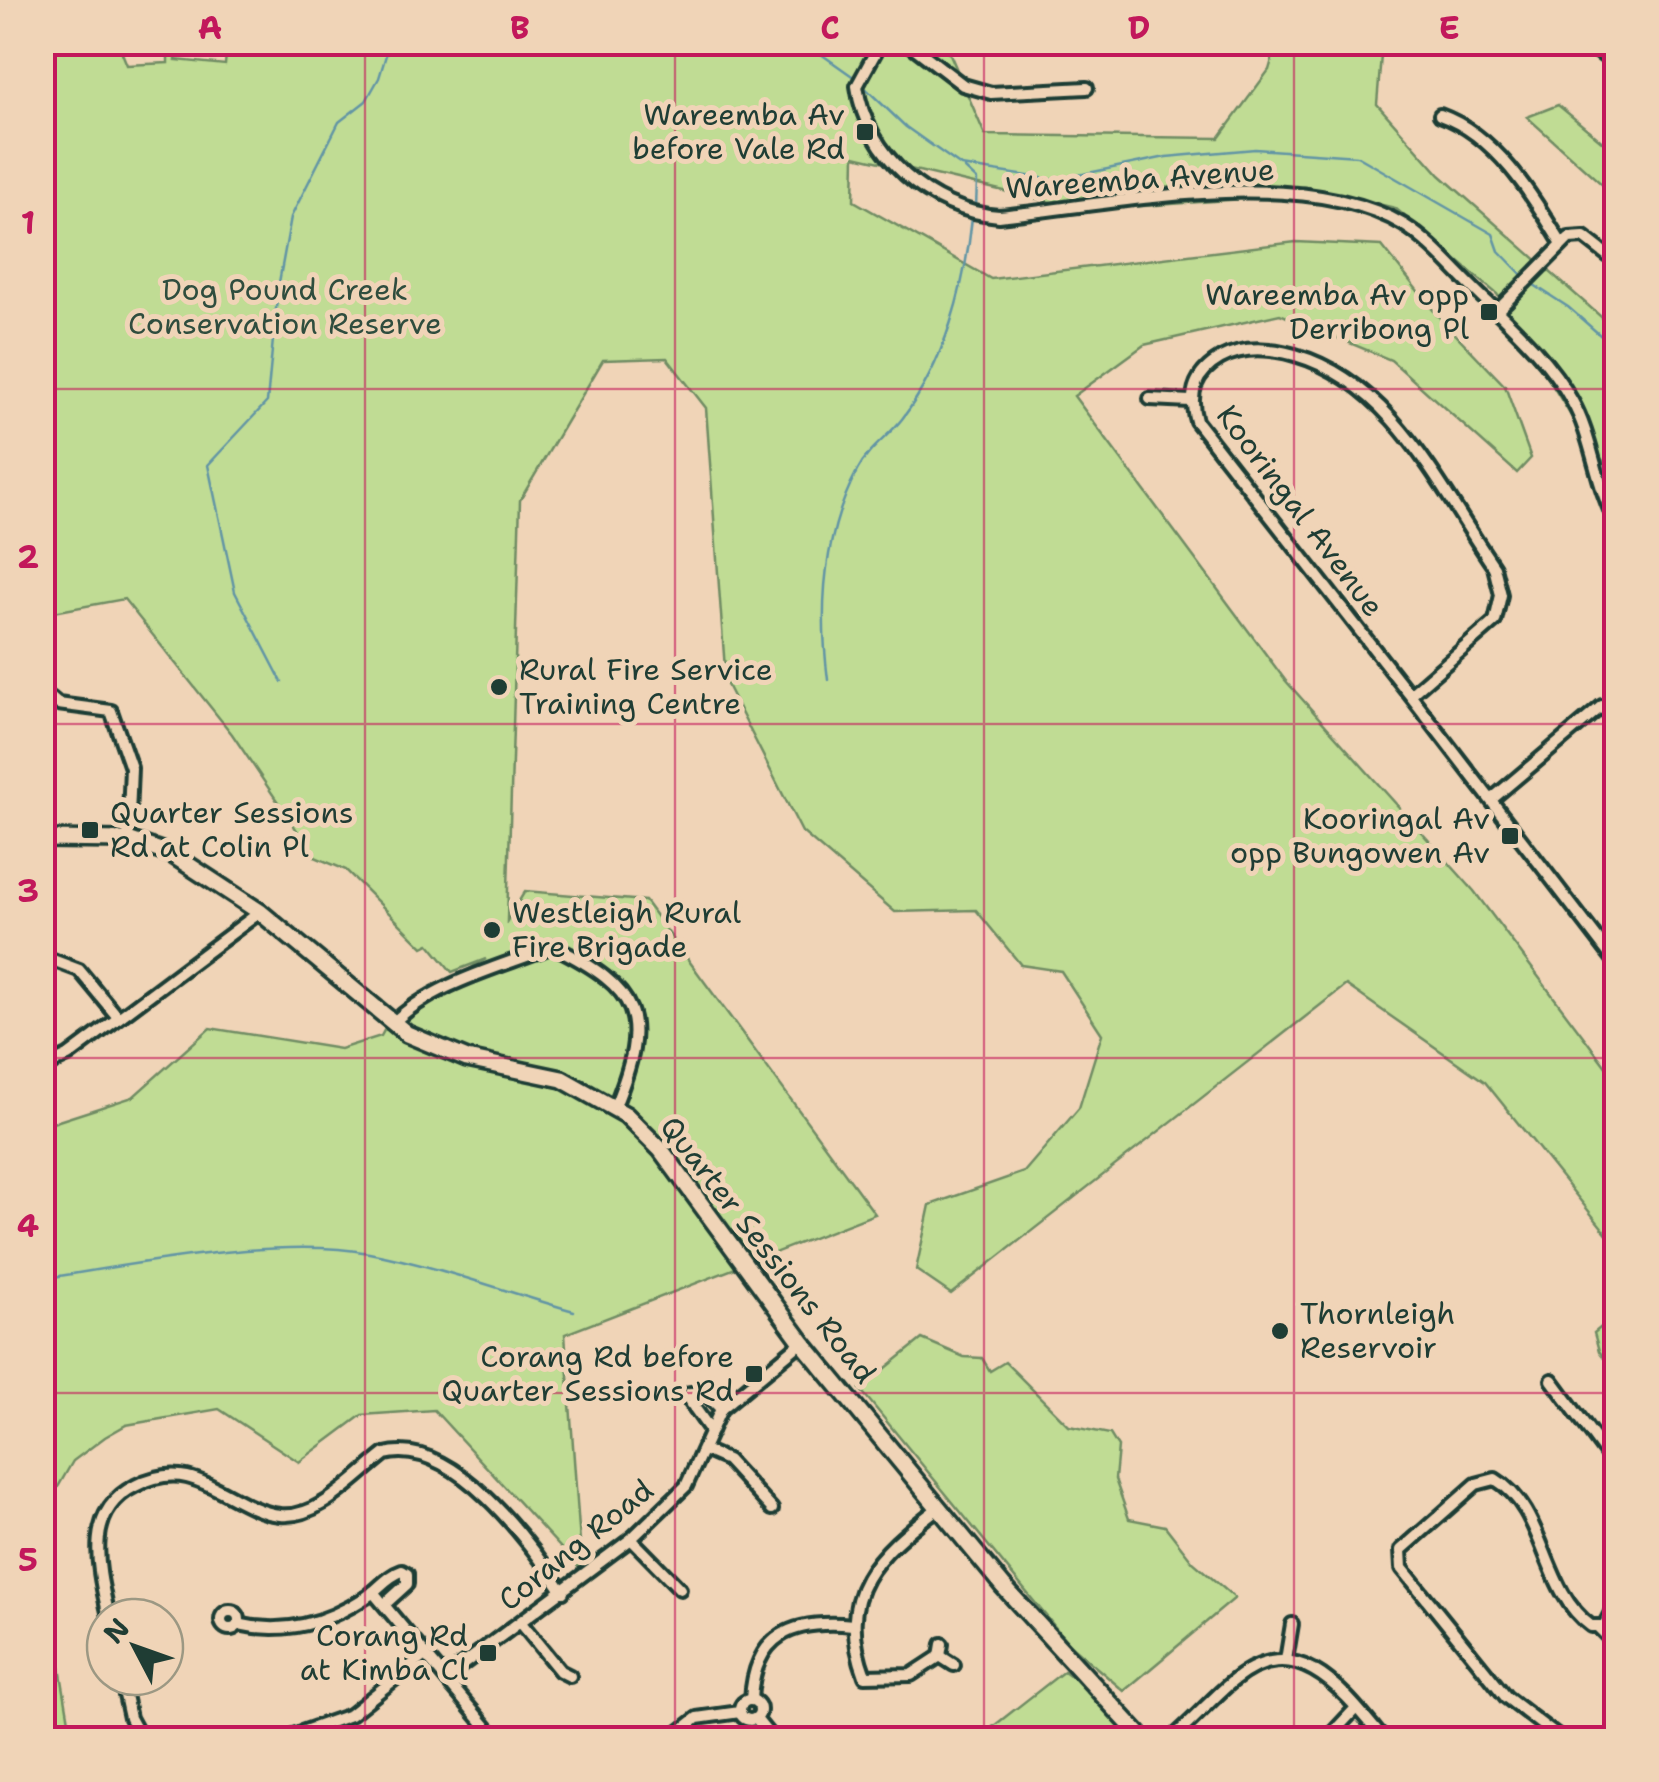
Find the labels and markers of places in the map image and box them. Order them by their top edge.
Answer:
place label: Wareemba Av before Vale Rd [632,94,845,169]
marker: Wareemba Av before Vale Rd [854,121,876,143]
place label: Wareemba Av opp Derribong Pl [1205,274,1469,349]
marker: Wareemba Av opp Derribong Pl [1478,301,1500,323]
place label: Rural Fire Service Training Centre [519,649,773,724]
marker: Rural Fire Service Training Centre [488,676,510,698]
place label: Quarter Sessions Rd at Colin Pl [110,792,354,867]
place label: Kooringal Av opp Bungowen Av [1230,798,1490,873]
marker: Quarter Sessions Rd at Colin Pl [79,819,101,841]
marker: Kooringal Av opp Bungowen Av [1499,825,1521,847]
place label: Westleigh Rural Fire Brigade [512,892,741,967]
marker: Westleigh Rural Fire Brigade [481,919,503,941]
place label: Thornleigh Reservoir [1300,1293,1455,1368]
marker: Thornleigh Reservoir [1269,1320,1291,1342]
place label: Corang Rd before Quarter Sessions Rd [441,1336,734,1411]
marker: Corang Rd before Quarter Sessions Rd [743,1363,765,1385]
place label: Corang Rd at Kimba Cl [300,1615,468,1690]
marker: Corang Rd at Kimba Cl [477,1642,499,1664]

